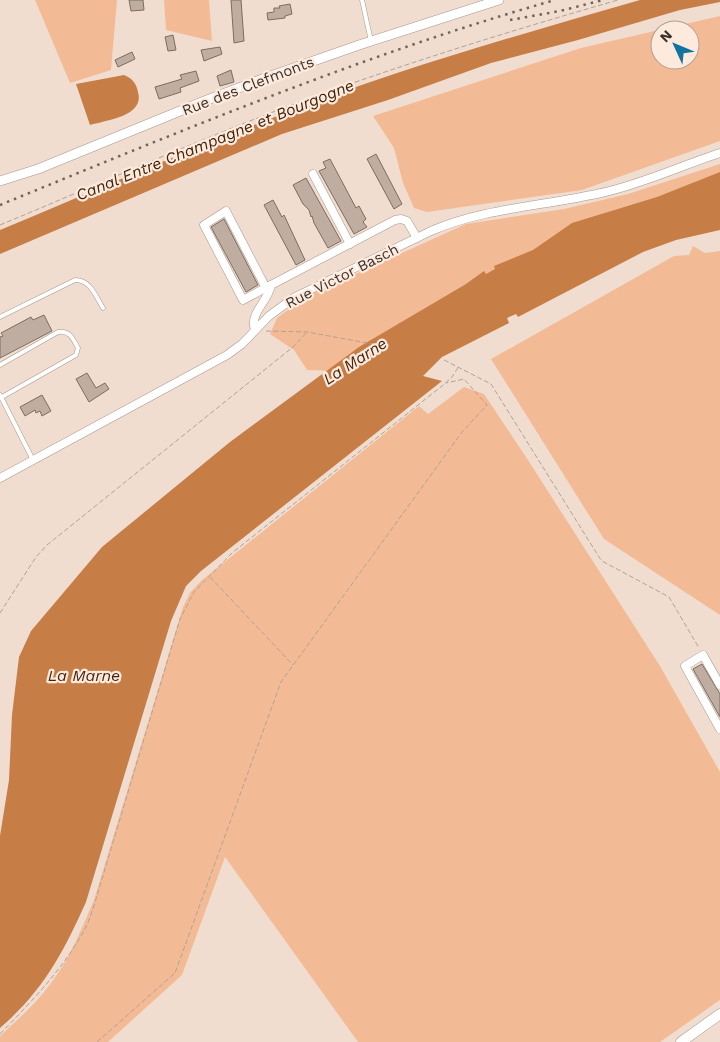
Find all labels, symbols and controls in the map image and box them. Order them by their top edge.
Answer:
north arrow [650,20,700,70]
text: N [656,27,675,45]
street label: Rue des Clefmonts [179,52,317,119]
water label: Canal Entre Champagne et Bourgogne [73,75,357,205]
street label: Rue Victor Basch [282,240,402,312]
water label: La Marne [320,333,390,389]
water label: La Marne [48,666,120,685]

